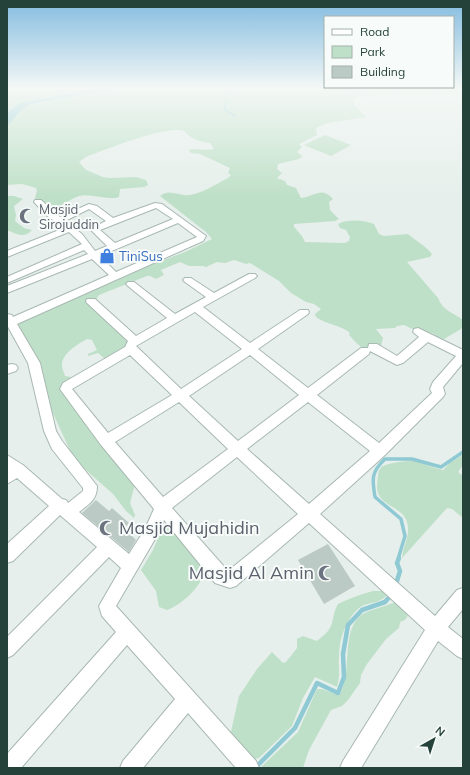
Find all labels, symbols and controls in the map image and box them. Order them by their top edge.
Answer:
legend [324,16,454,88]
text: Road [360,24,389,39]
text: Park [360,44,386,59]
text: Building [360,64,405,79]
place label: Masjid Sirojuddin [39,201,99,232]
mosque icon: Masjid Sirojuddin [18,207,36,225]
shop icon: TiniSus [98,247,116,265]
place label: TiniSus [119,248,163,264]
place label: Masjid Mujahidin [119,516,260,539]
mosque icon: Masjid Mujahidin [98,519,116,537]
place label: Masjid Al Amin [189,561,314,584]
mosque icon: Masjid Al Amin [317,564,335,582]
north arrow [414,719,454,759]
text: N [433,723,448,739]

